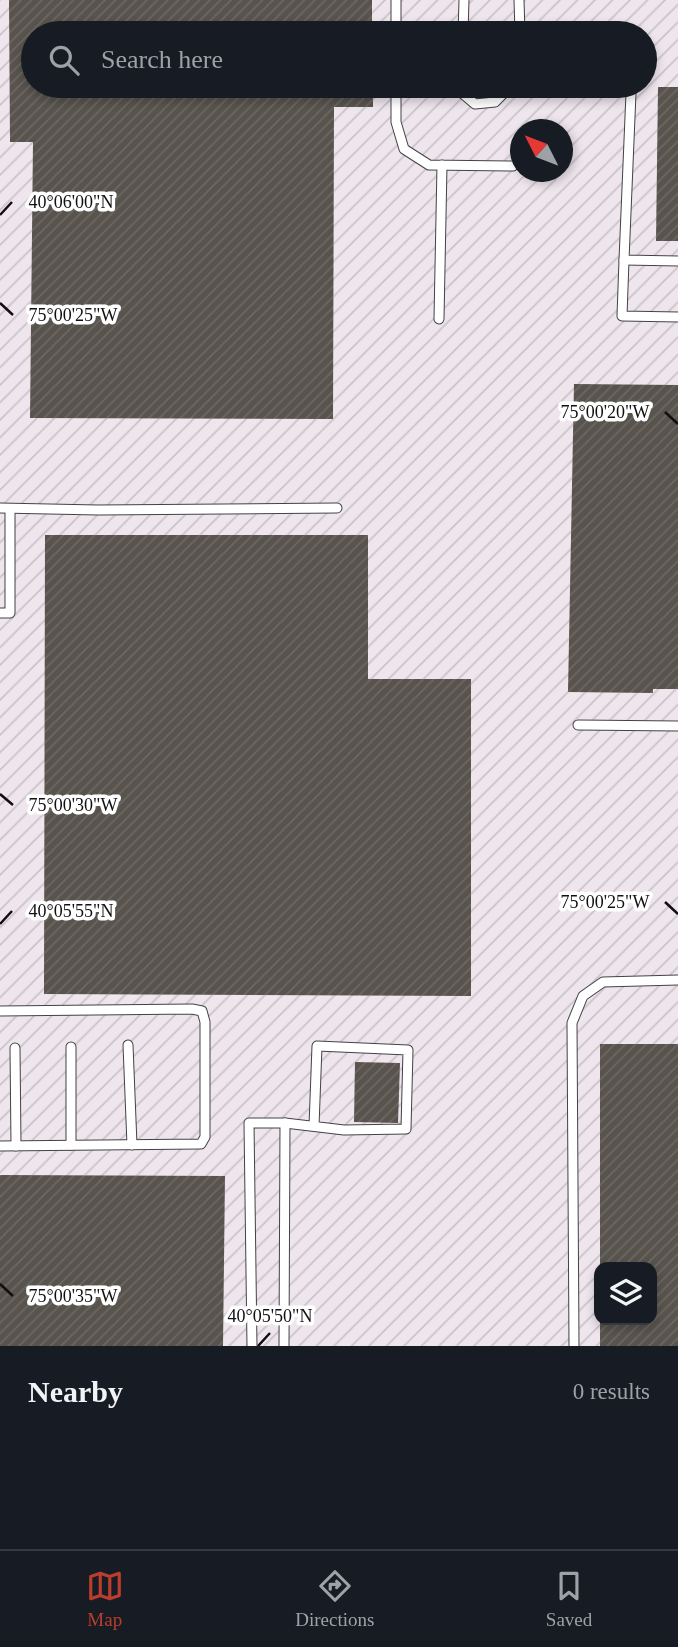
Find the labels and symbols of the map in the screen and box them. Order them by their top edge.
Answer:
north arrow [510,119,573,182]
text: 40°06'00"N [29,192,113,212]
text: 75°00'25"W [29,305,117,325]
text: 75°00'20"W [561,402,649,422]
text: 75°00'30"W [29,795,117,815]
text: 75°00'25"W [561,892,649,912]
text: 40°05'55"N [29,901,113,921]
text: 75°00'35"W [29,1286,117,1306]
text: 40°05'50"N [228,1306,312,1326]

